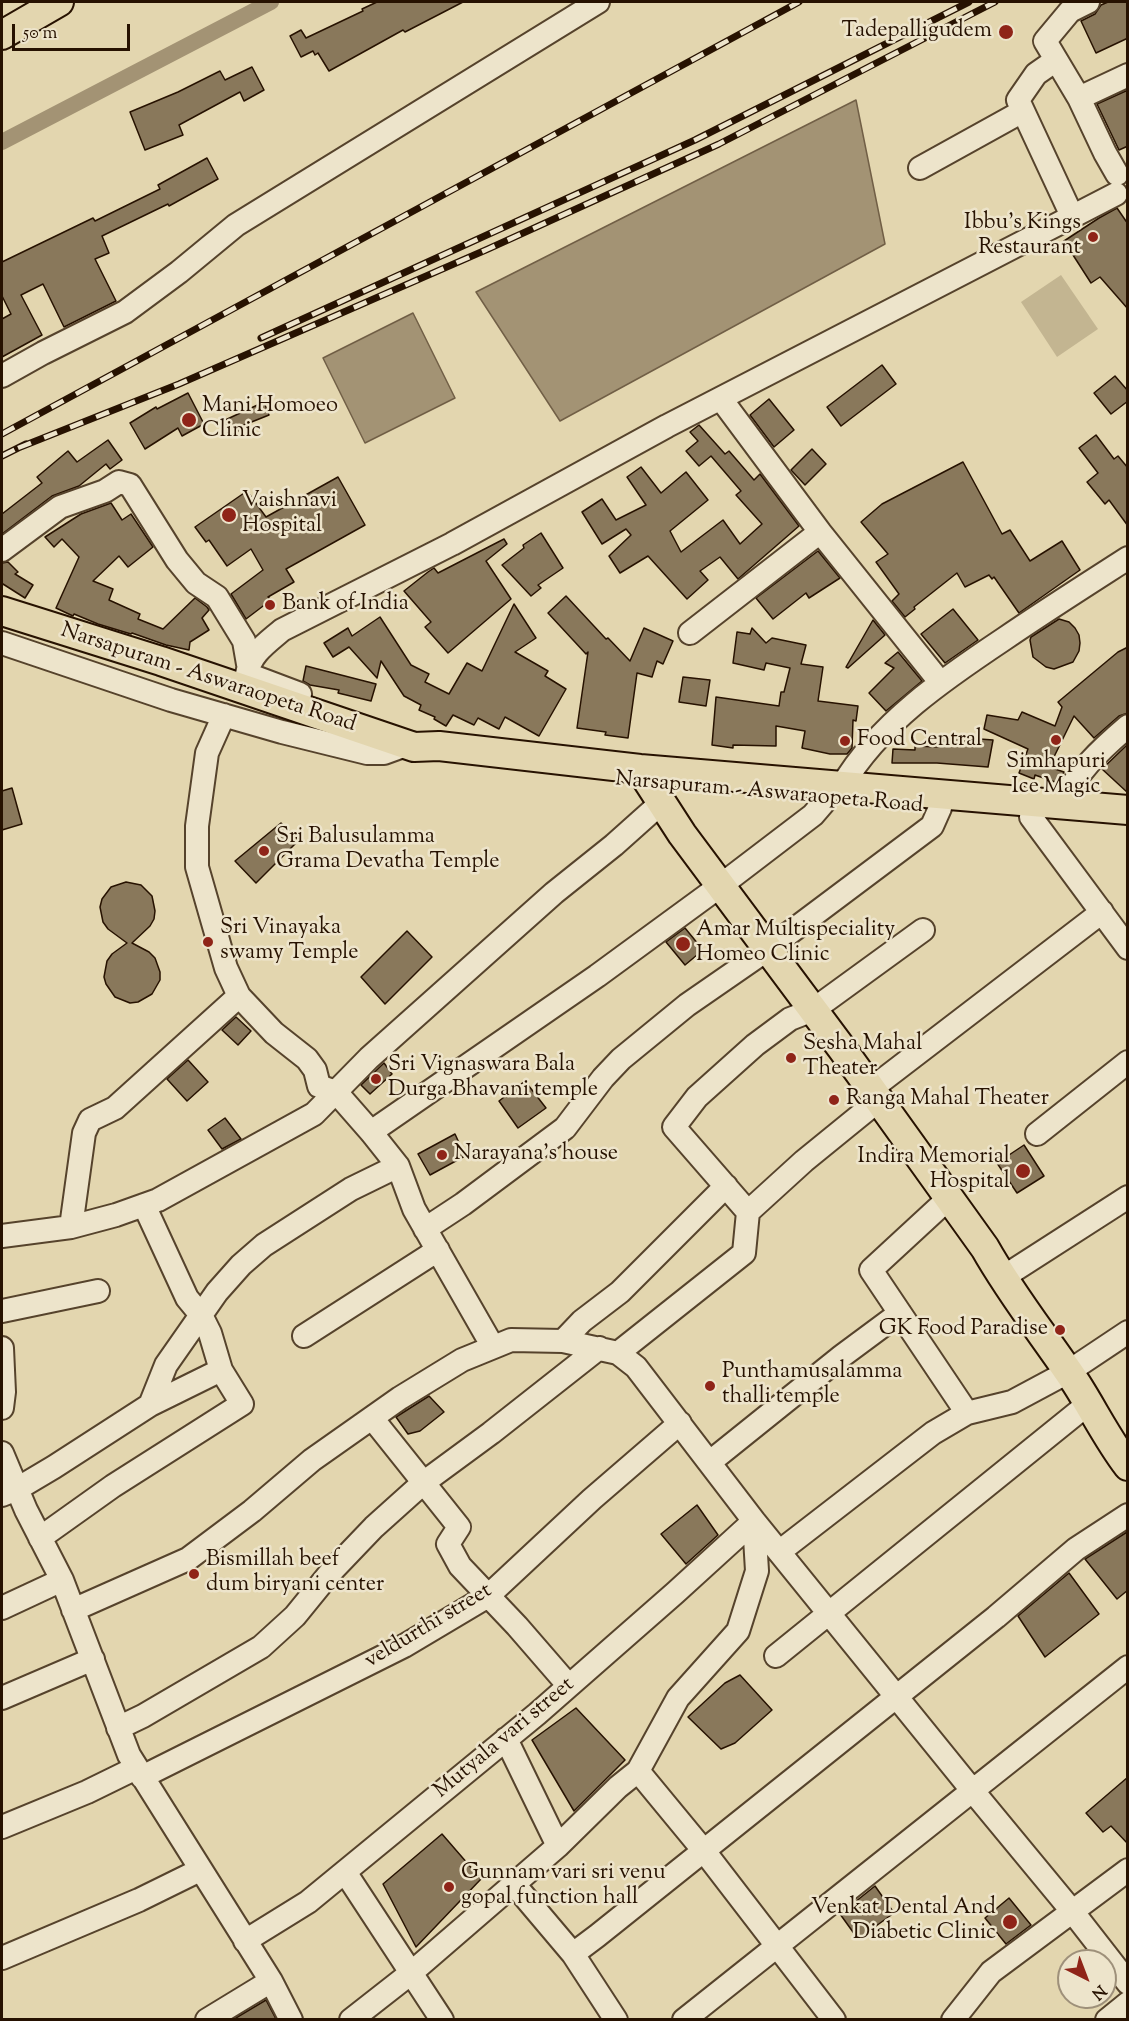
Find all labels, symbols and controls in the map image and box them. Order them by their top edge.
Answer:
scale bar [15,12,134,50]
place label: Tadepalligudem [842,19,992,45]
text: 50 m [23,21,57,47]
marker: Tadepalligudem [997,23,1015,41]
place label: Ibbu's Kings Restaurant [964,211,1081,262]
marker: Ibbu's Kings Restaurant [1086,230,1100,244]
place label: Mani Homoeo Clinic [202,394,338,446]
marker: Mani Homoeo Clinic [180,411,198,429]
place label: Vaishnavi Hospital [242,489,337,540]
marker: Vaishnavi Hospital [220,506,238,524]
place label: Bank of India [282,592,409,618]
marker: Bank of India [263,598,277,612]
street label: Narsapuram - Aswaraopeta Road [57,619,359,739]
place label: Food Central [857,728,982,754]
marker: Simhapuri Ice Magic [1049,733,1063,747]
marker: Food Central [838,734,852,748]
place label: Simhapuri Ice Magic [1006,750,1106,802]
street label: Narsapuram - Aswaraopeta Road [614,767,924,821]
place label: Sri Balusulamma Grama Devatha Temple [276,825,499,876]
marker: Sri Balusulamma Grama Devatha Temple [257,844,271,858]
place label: Sri Vinayaka swamy Temple [220,916,358,968]
place label: Amar Multispeciality Homeo Clinic [696,918,895,969]
marker: Sri Vinayaka swamy Temple [201,935,215,949]
marker: Amar Multispeciality Homeo Clinic [674,935,692,953]
place label: Sesha Mahal Theater [803,1032,922,1084]
marker: Sesha Mahal Theater [784,1051,798,1065]
place label: Sri Vignaswara Bala Durga Bhavani temple [388,1053,598,1104]
marker: Sri Vignaswara Bala Durga Bhavani temple [369,1072,383,1086]
place label: Ranga Mahal Theater [846,1087,1049,1113]
marker: Ranga Mahal Theater [827,1093,841,1107]
place label: Narayana's house [454,1142,618,1168]
place label: Indira Memorial Hospital [857,1145,1010,1196]
marker: Narayana's house [435,1148,449,1162]
marker: Indira Memorial Hospital [1014,1162,1032,1180]
place label: GK Food Paradise [879,1317,1048,1343]
marker: GK Food Paradise [1053,1323,1067,1337]
place label: Punthamusalamma thalli temple [722,1360,902,1412]
marker: Punthamusalamma thalli temple [703,1379,717,1393]
place label: Bismillah beef dum biryani center [206,1548,384,1600]
marker: Bismillah beef dum biryani center [187,1567,201,1581]
street label: veldurthi street [361,1579,497,1675]
street label: Mutyala vari street [429,1673,581,1805]
place label: Gunnam vari sri venu gopal function hall [461,1861,666,1912]
marker: Gunnam vari sri venu gopal function hall [442,1880,456,1894]
place label: Venkat Dental And Diabetic Clinic [811,1896,996,1948]
marker: Venkat Dental And Diabetic Clinic [1001,1913,1019,1931]
north arrow [1057,1949,1117,2009]
text: N [1086,1978,1110,2004]

